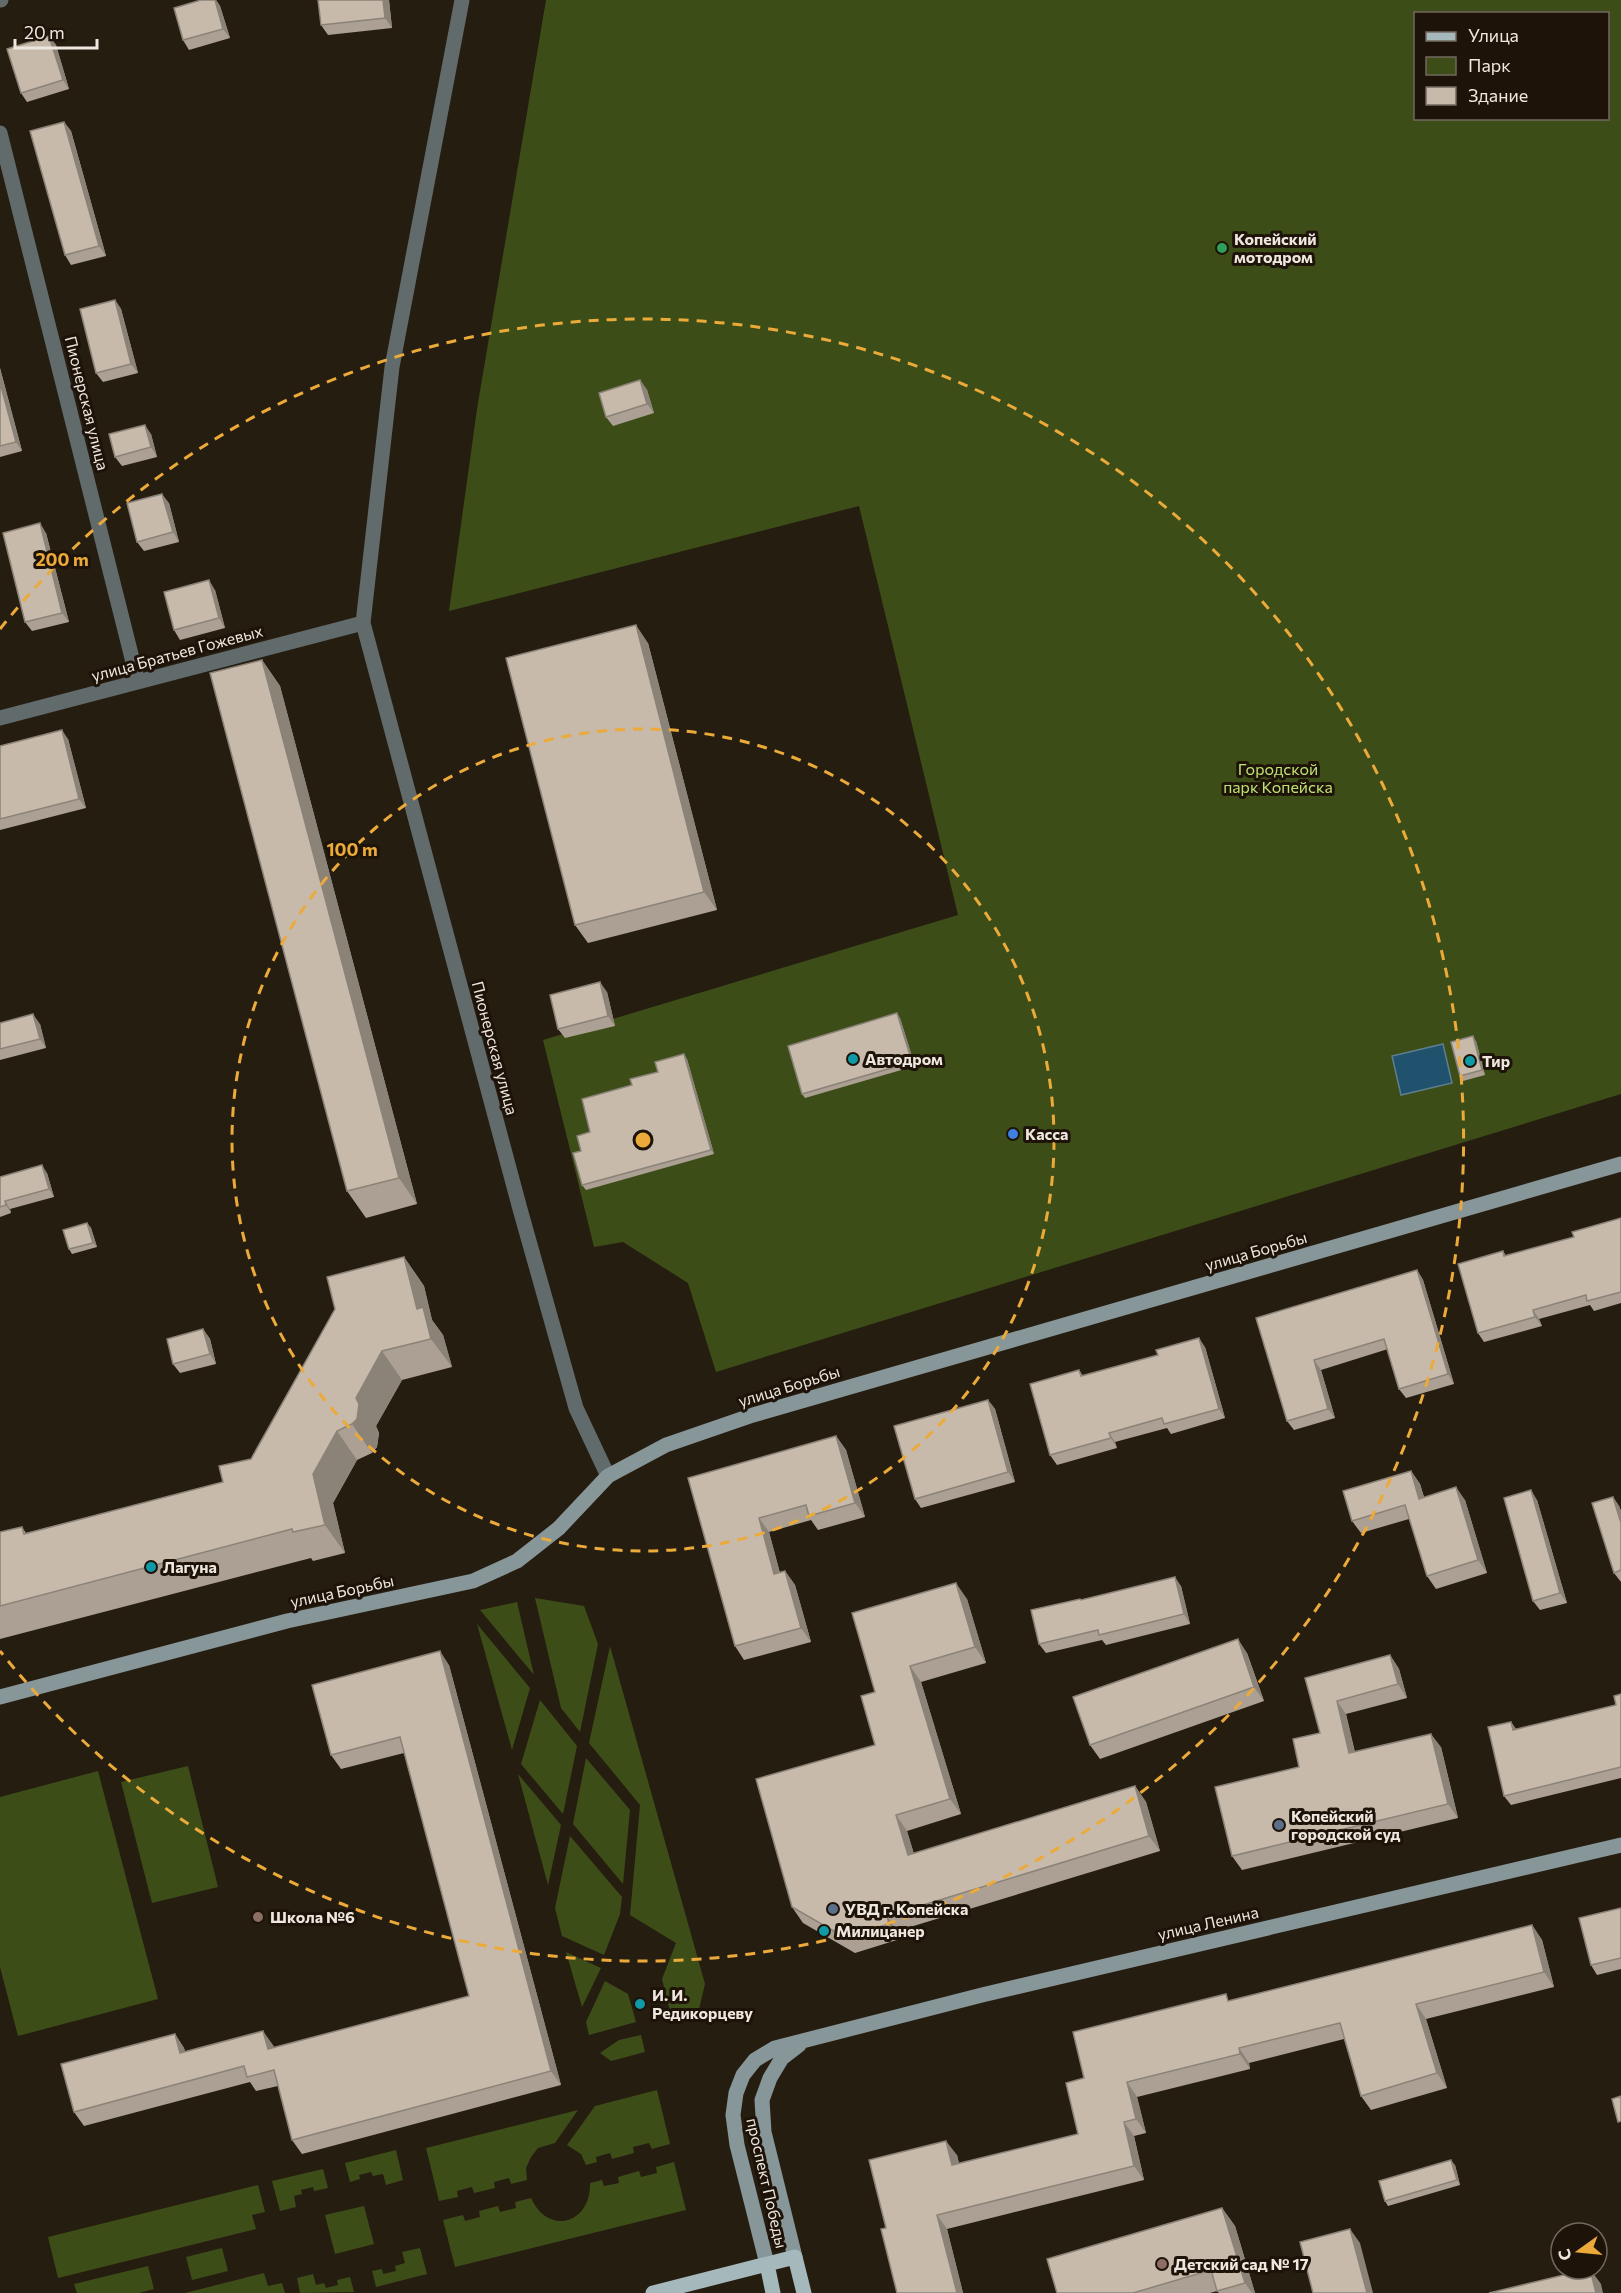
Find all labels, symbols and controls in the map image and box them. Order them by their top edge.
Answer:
scale bar [15,12,98,50]
legend [1414,12,1609,120]
text: 20 m [24,21,65,43]
text: Улица [1468,24,1519,46]
text: Парк [1468,54,1511,76]
text: Здание [1468,84,1528,106]
place label: Копейский мотодром [1234,229,1317,266]
marker: Копейский мотодром [1215,241,1229,255]
street label: Пионерская улица [62,334,113,472]
text: 200 m [35,548,89,570]
street label: улица Братьев Гожевых [89,620,265,685]
park label: Городской парк Копейска [1223,759,1333,796]
text: 100 m [326,838,378,860]
street label: Пионерская улица [469,979,522,1117]
place label: Автодром [865,1049,943,1068]
place label: Тир [1482,1051,1510,1070]
marker: Автодром [846,1052,860,1066]
marker: Тир [1463,1054,1477,1068]
place label: Касса [1025,1124,1068,1143]
marker: Касса [1006,1127,1020,1141]
centre of rings [633,1130,653,1150]
street label: улица Борьбы [1203,1227,1309,1274]
street label: улица Борьбы [736,1361,842,1410]
place label: Лагуна [163,1557,217,1576]
marker: Лагуна [144,1560,158,1574]
street label: улица Борьбы [288,1570,395,1611]
place label: Копейский городской суд [1291,1806,1401,1843]
marker: Копейский городской суд [1272,1818,1286,1832]
place label: УВД г. Копейска [845,1899,968,1918]
marker: УВД г. Копейска [826,1902,840,1916]
street label: улица Ленина [1156,1902,1260,1943]
place label: Школа №6 [270,1907,355,1926]
marker: Школа №6 [251,1910,265,1924]
place label: Милицанер [836,1921,925,1940]
marker: Милицанер [817,1924,831,1938]
place label: И. И. Редикорцеву [652,1985,753,2022]
marker: И. И. Редикорцеву [633,1997,647,2011]
street label: проспект Победы [743,2116,792,2250]
north arrow [1549,2221,1609,2281]
text: С [1553,2247,1575,2263]
place label: Детский сад № 17 [1174,2254,1309,2273]
marker: Детский сад № 17 [1155,2257,1169,2271]

